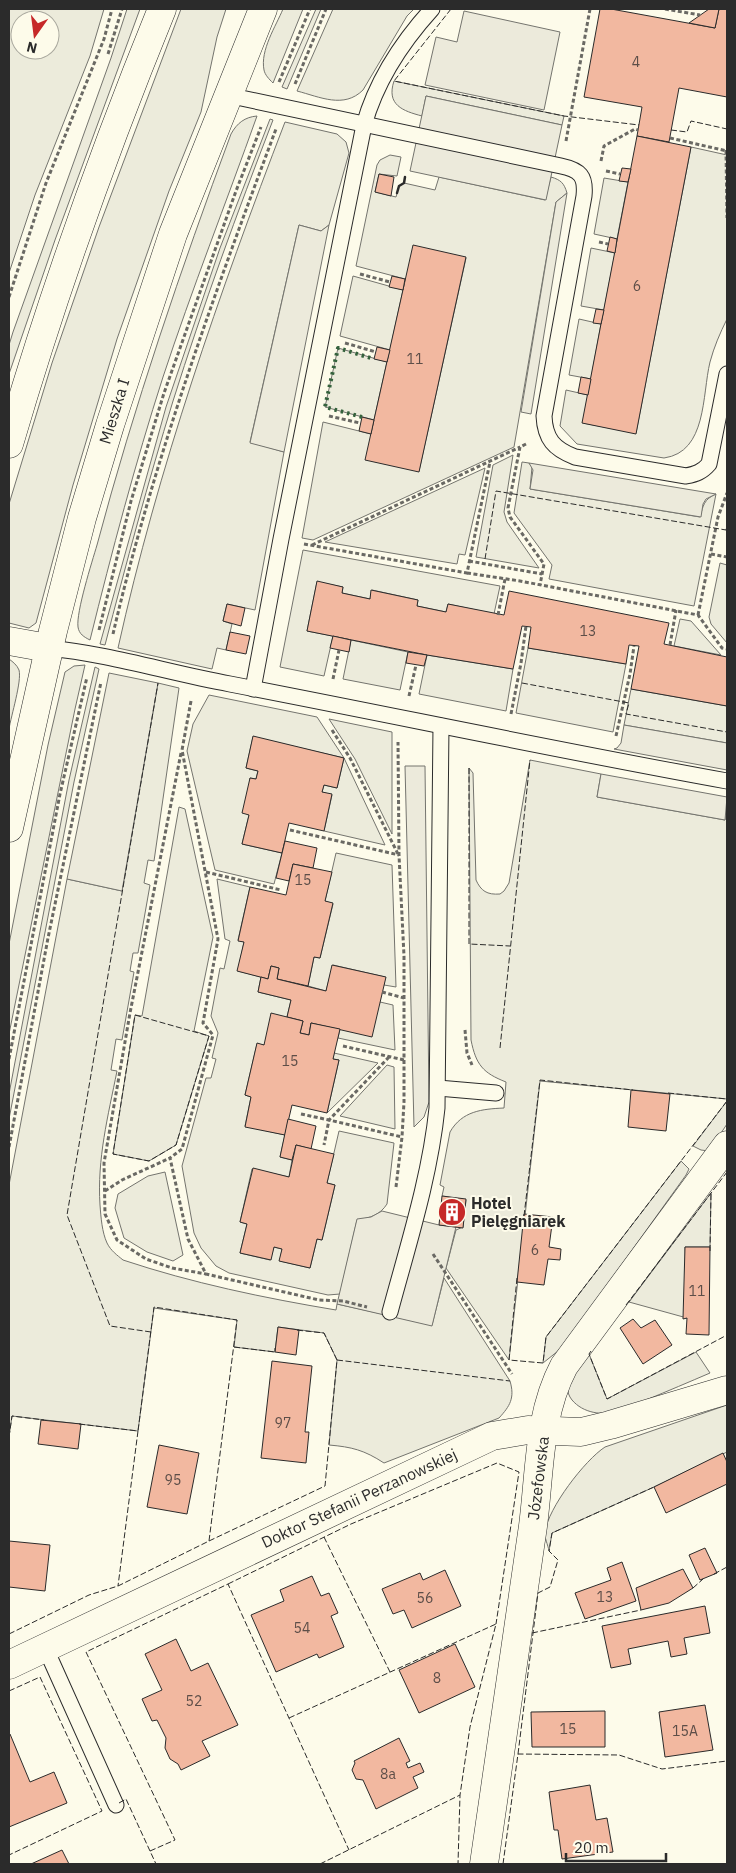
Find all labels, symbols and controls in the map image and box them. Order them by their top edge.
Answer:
north arrow [10,10,60,60]
text: N [25,38,39,58]
house number: 4 [632,53,640,71]
house number: 6 [633,277,641,295]
house number: 11 [407,350,423,368]
street label: Mieszka I [95,376,133,446]
house number: 13 [580,622,596,640]
house number: 15 [295,871,311,889]
house number: 15 [282,1052,298,1070]
place label: Hotel Pielęgniarek [471,1193,566,1231]
building icon: Hotel Pielęgniarek [437,1197,467,1227]
house number: 6 [531,1241,539,1259]
house number: 11 [689,1282,705,1300]
house number: 97 [275,1414,291,1432]
street label: Józefowska [523,1435,553,1521]
street label: Doktor Stefanii Perzanowskiej [258,1444,460,1552]
house number: 95 [165,1471,181,1489]
house number: 13 [597,1588,613,1606]
house number: 56 [417,1589,433,1607]
house number: 54 [294,1619,310,1637]
house number: 8 [433,1669,441,1687]
house number: 52 [186,1692,202,1710]
house number: 15 [560,1720,576,1738]
house number: 15A [672,1722,698,1740]
house number: 8a [380,1765,396,1783]
scale bar [566,1830,666,1862]
text: 20 m [574,1838,609,1857]

